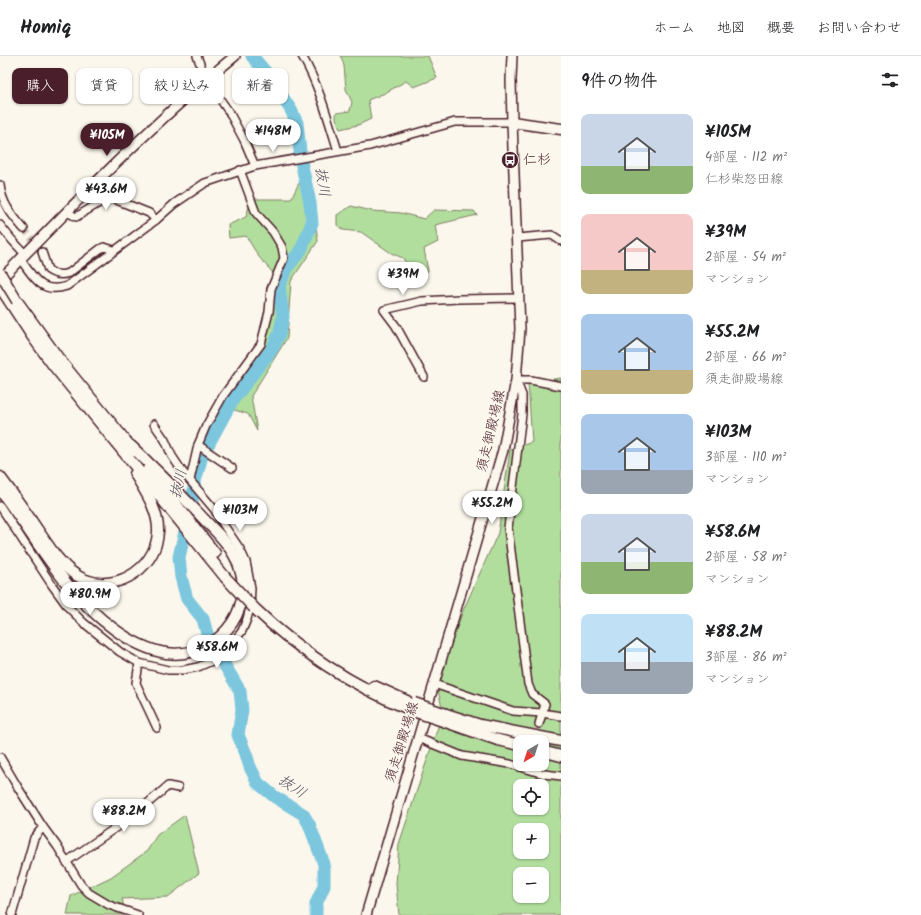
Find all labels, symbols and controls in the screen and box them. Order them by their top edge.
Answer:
text: Homiq [20,13,71,43]
text: ホーム [654,17,695,39]
text: 地図 [717,17,745,39]
text: 概要 [767,17,795,39]
text: お問い合わせ [817,17,901,39]
chip: 購入 [12,68,68,104]
chip: 賃貸 [76,68,132,104]
chip: 絞り込み [140,68,224,104]
chip: 新着 [232,68,288,104]
text: 9件の物件 [581,68,658,95]
icon: filters [879,69,901,91]
pin: ¥148M [245,119,301,153]
text: ¥105M [705,119,751,146]
text: ¥148M [255,121,291,142]
pin: ¥105M [79,123,135,157]
text: ¥105M [90,125,125,146]
icon: home [613,130,661,178]
text: 4部屋 · 112 m² [705,147,787,168]
place label: 仁杉 [523,149,551,171]
bus stop icon: 仁杉 [500,150,520,170]
water label: 抜川 [308,165,336,199]
text: 仁杉柴怒田線 [705,169,783,190]
pin: ¥43.6M [73,177,139,211]
text: ¥43.6M [85,179,127,200]
text: ¥39M [705,219,746,246]
icon: home [613,230,661,278]
text: 2部屋 · 54 m² [705,247,786,268]
pin: ¥39M [379,262,427,296]
text: ¥39M [387,264,419,285]
text: マンション [705,269,769,290]
text: ¥55.2M [705,319,759,346]
icon: home [613,330,661,378]
text: 2部屋 · 66 m² [705,347,786,368]
text: 須走御殿場線 [705,369,783,390]
street label: 須走御殿場線 [471,388,511,474]
text: ¥103M [705,419,751,446]
icon: home [613,430,661,478]
text: 3部屋 · 110 m² [705,447,786,468]
water label: 抜川 [164,467,194,501]
text: マンション [705,469,769,490]
pin: ¥55.2M [459,491,525,525]
text: ¥55.2M [471,493,513,514]
pin: ¥103M [212,498,268,532]
text: ¥103M [222,500,258,521]
text: ¥58.6M [705,519,760,546]
icon: home [613,530,661,578]
text: 2部屋 · 58 m² [705,547,786,568]
text: マンション [705,569,769,590]
pin: ¥80.9M [57,582,123,616]
text: ¥80.9M [69,584,111,605]
text: ¥88.2M [705,619,762,646]
icon: home [613,630,661,678]
pin: ¥58.6M [184,635,250,669]
text: ¥58.6M [196,637,238,658]
text: 3部屋 · 86 m² [705,647,787,668]
text: マンション [705,669,769,690]
street label: 須走御殿場線 [379,699,425,785]
north arrow [513,735,549,771]
map controls [513,735,549,903]
water label: 抜川 [273,769,311,805]
button: locate [513,779,549,815]
pin: ¥88.2M [91,799,157,833]
text: ¥88.2M [102,801,146,822]
button: + [513,823,549,859]
button: − [513,867,549,903]

